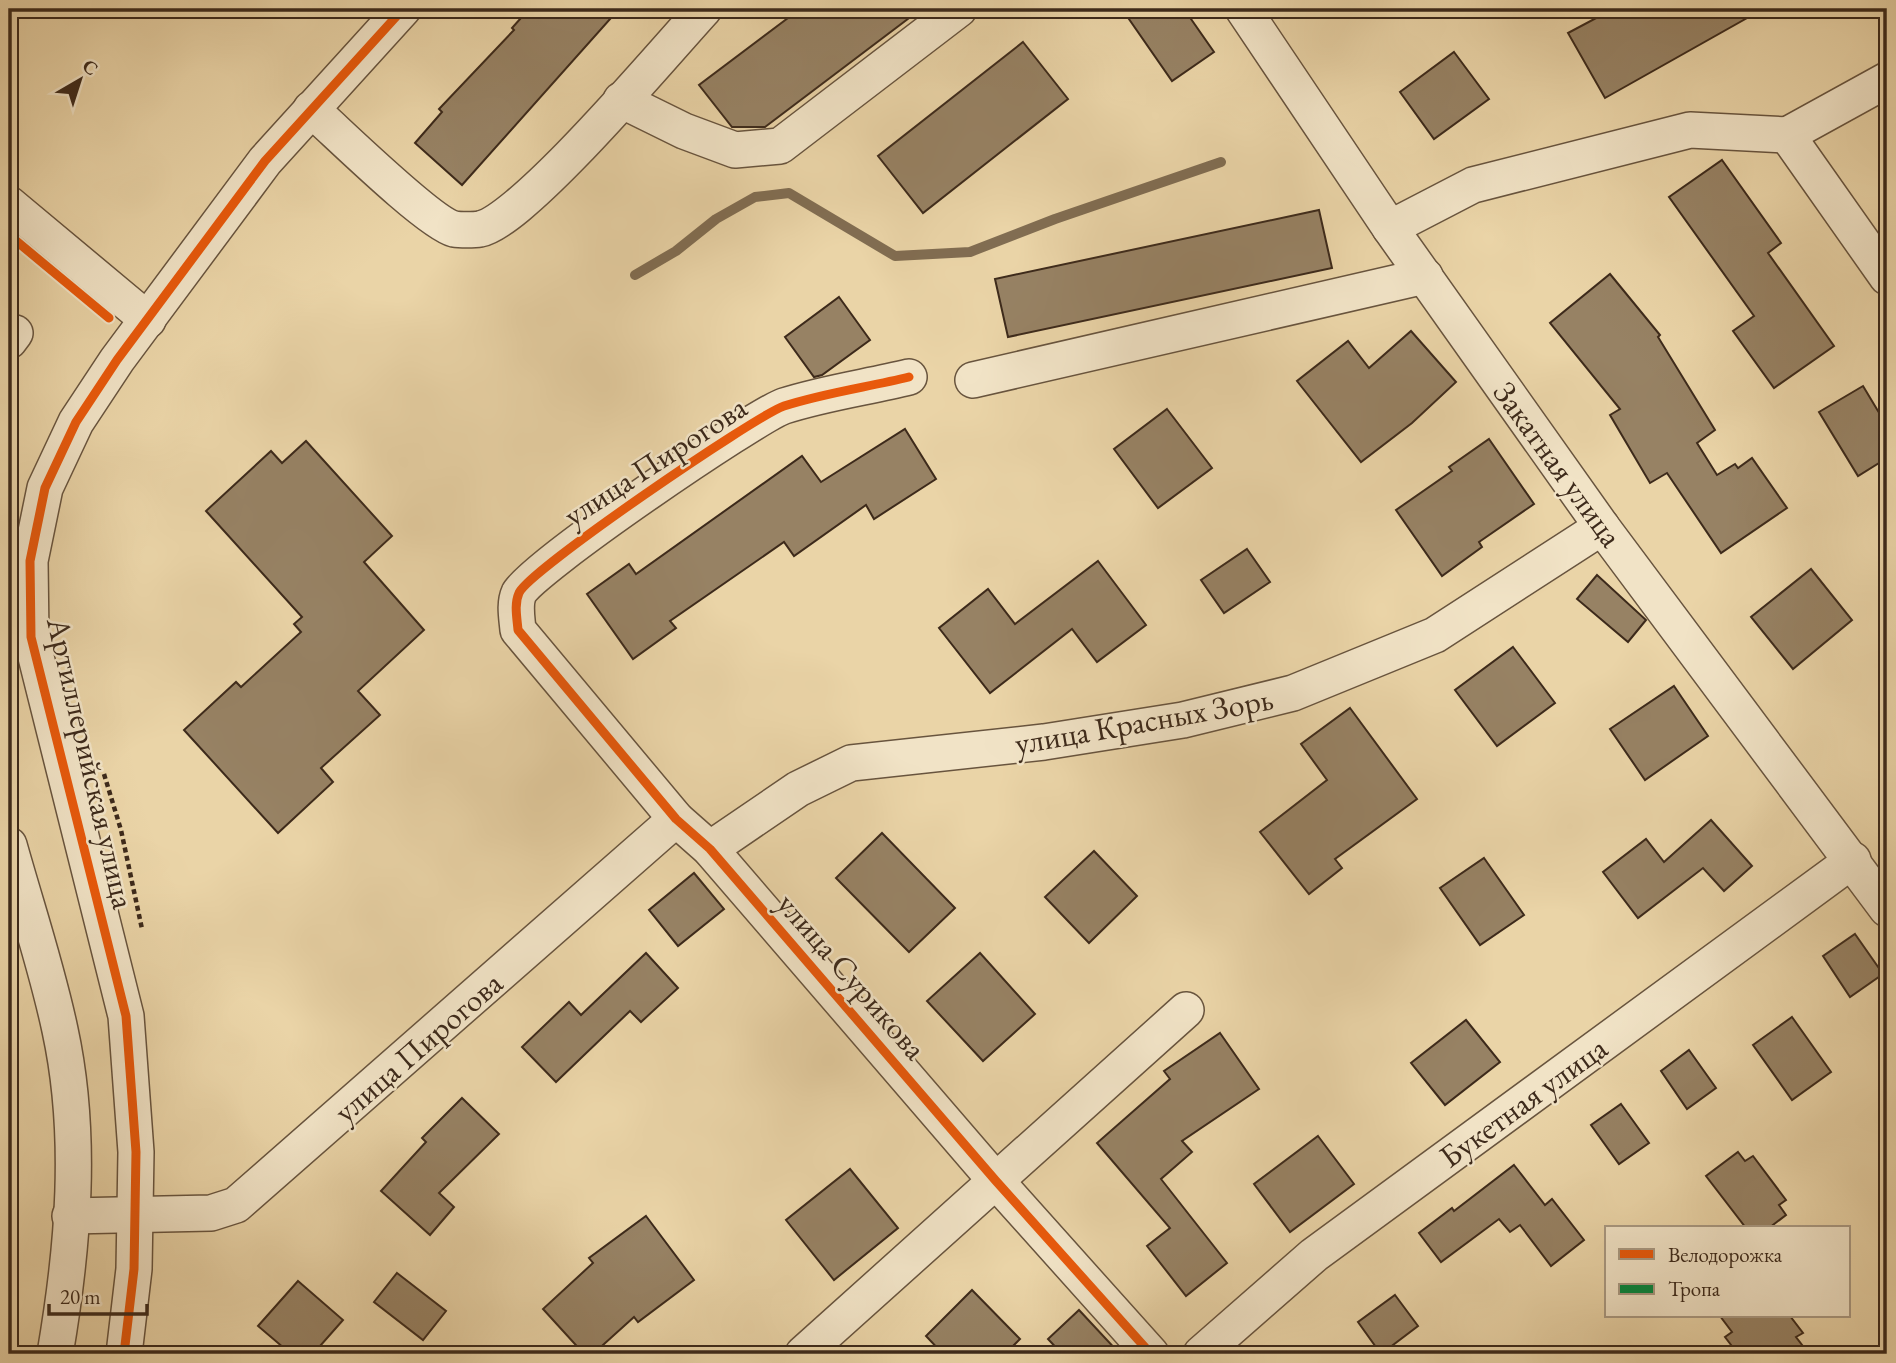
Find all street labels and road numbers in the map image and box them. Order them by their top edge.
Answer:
street label: Закатная улица [1484,373,1632,555]
street label: улица Пирогова [555,386,755,536]
street label: Артиллерийская улица [37,612,145,913]
street label: улица Красных Зорь [1012,678,1276,764]
street label: улица Сурикова [768,884,936,1069]
street label: улица Пирогова [325,962,511,1132]
street label: Букетная улица [1431,1027,1616,1177]

